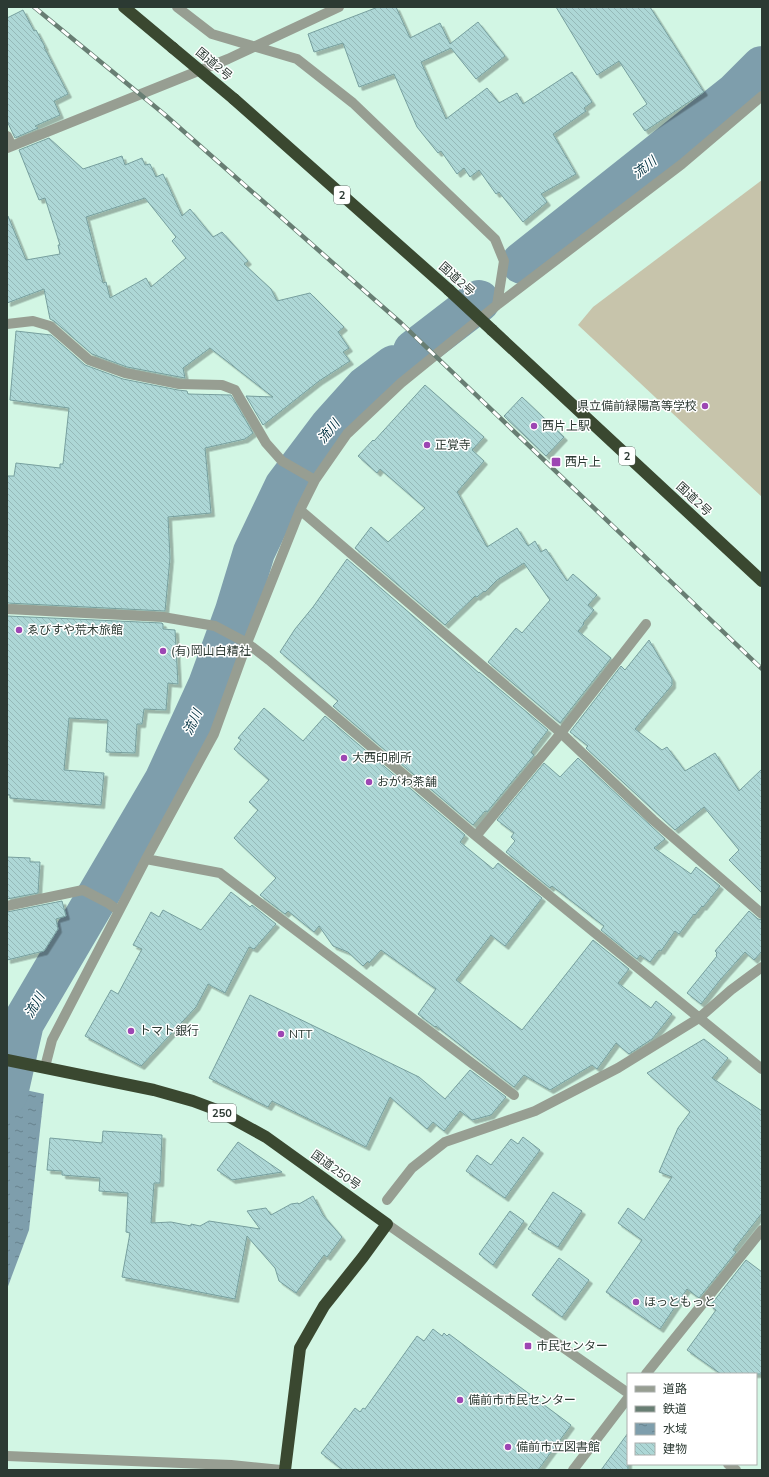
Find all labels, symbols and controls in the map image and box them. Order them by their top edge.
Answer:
street label: 国道2号 [193,44,236,83]
water label: 流川 [629,151,661,181]
road number: 2 [334,186,350,204]
street label: 国道2号 [436,259,478,299]
place label: 県立備前緑陽高等学校 [577,398,697,413]
marker: 県立備前緑陽高等学校 [700,401,710,411]
water label: 流川 [314,414,344,446]
place label: 西片上駅 [542,418,590,433]
marker: 西片上駅 [529,421,539,431]
place label: 正覚寺 [435,437,471,452]
marker: 正覚寺 [422,440,432,450]
road number: 2 [619,447,635,465]
place label: 西片上 [565,454,601,469]
marker: 西片上 [550,456,562,468]
street label: 国道2号 [673,478,715,519]
place label: ゑびすや荒木旅館 [27,622,123,637]
marker: ゑびすや荒木旅館 [14,625,24,635]
place label: (有)岡山白精社 [171,643,251,658]
marker: (有)岡山白精社 [158,646,168,656]
water label: 流川 [179,705,206,737]
place label: 大西印刷所 [352,750,412,765]
marker: 大西印刷所 [339,753,349,763]
place label: おがわ茶舗 [377,774,437,789]
marker: おがわ茶舗 [364,777,374,787]
water label: 流川 [21,988,48,1020]
place label: トマト銀行 [139,1023,199,1038]
marker: トマト銀行 [126,1026,136,1036]
place label: NTT [289,1026,313,1041]
marker: NTT [276,1029,286,1039]
road number: 250 [208,1104,236,1122]
street label: 国道250号 [309,1147,364,1193]
place label: ほっともっと [644,1294,716,1309]
marker: ほっともっと [631,1297,641,1307]
place label: 市民センター [536,1338,608,1353]
marker: 市民センター [523,1341,533,1351]
legend [627,1373,757,1465]
text: 道路 [663,1381,687,1396]
place label: 備前市市民センター [468,1392,576,1407]
marker: 備前市市民センター [455,1395,465,1405]
text: 鉄道 [663,1401,687,1416]
text: 水域 [663,1421,687,1436]
place label: 備前市立図書館 [516,1439,600,1454]
text: 建物 [663,1441,687,1456]
marker: 備前市立図書館 [503,1442,513,1452]

